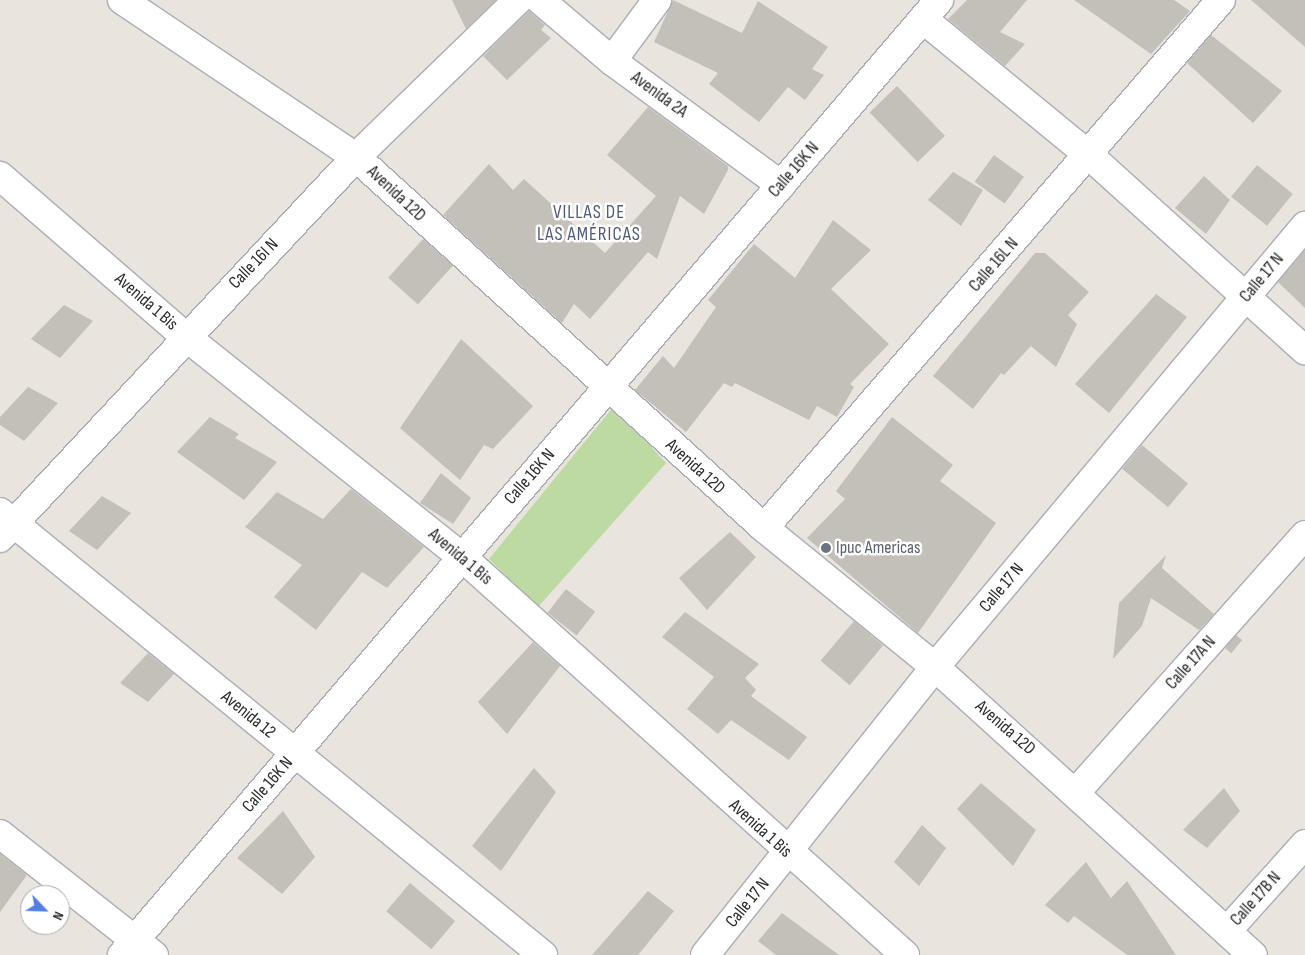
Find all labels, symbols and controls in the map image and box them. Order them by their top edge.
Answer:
street label: Avenida 2A [626,67,692,123]
street label: Calle 16K N [764,138,824,202]
street label: Avenida 12D [362,161,430,227]
district label: VILLAS DE LAS AMÉRICAS [536,202,642,246]
street label: Calle 16L N [965,233,1023,297]
street label: Calle 16I N [225,234,283,294]
street label: Calle 17 N [1235,249,1289,307]
street label: Avenida 1 Bis [110,269,182,335]
street label: Avenida 12D [661,435,729,499]
street label: Calle 16K N [500,445,560,509]
street label: Avenida 1 Bis [424,524,496,590]
place label: Ipuc Americas [836,537,920,559]
marker: Ipuc Americas [820,542,832,554]
street label: Calle 17 N [975,559,1029,617]
street label: Calle 17A N [1161,632,1221,694]
street label: Avenida 12 [216,687,280,743]
street label: Avenida 12D [970,696,1040,760]
street label: Calle 16K N [238,753,298,817]
street label: Avenida 1 Bis [724,795,796,863]
street label: Calle 17B N [1226,867,1286,931]
street label: Calle 17 N [721,874,775,932]
north arrow [20,885,70,935]
text: N [49,909,68,923]

